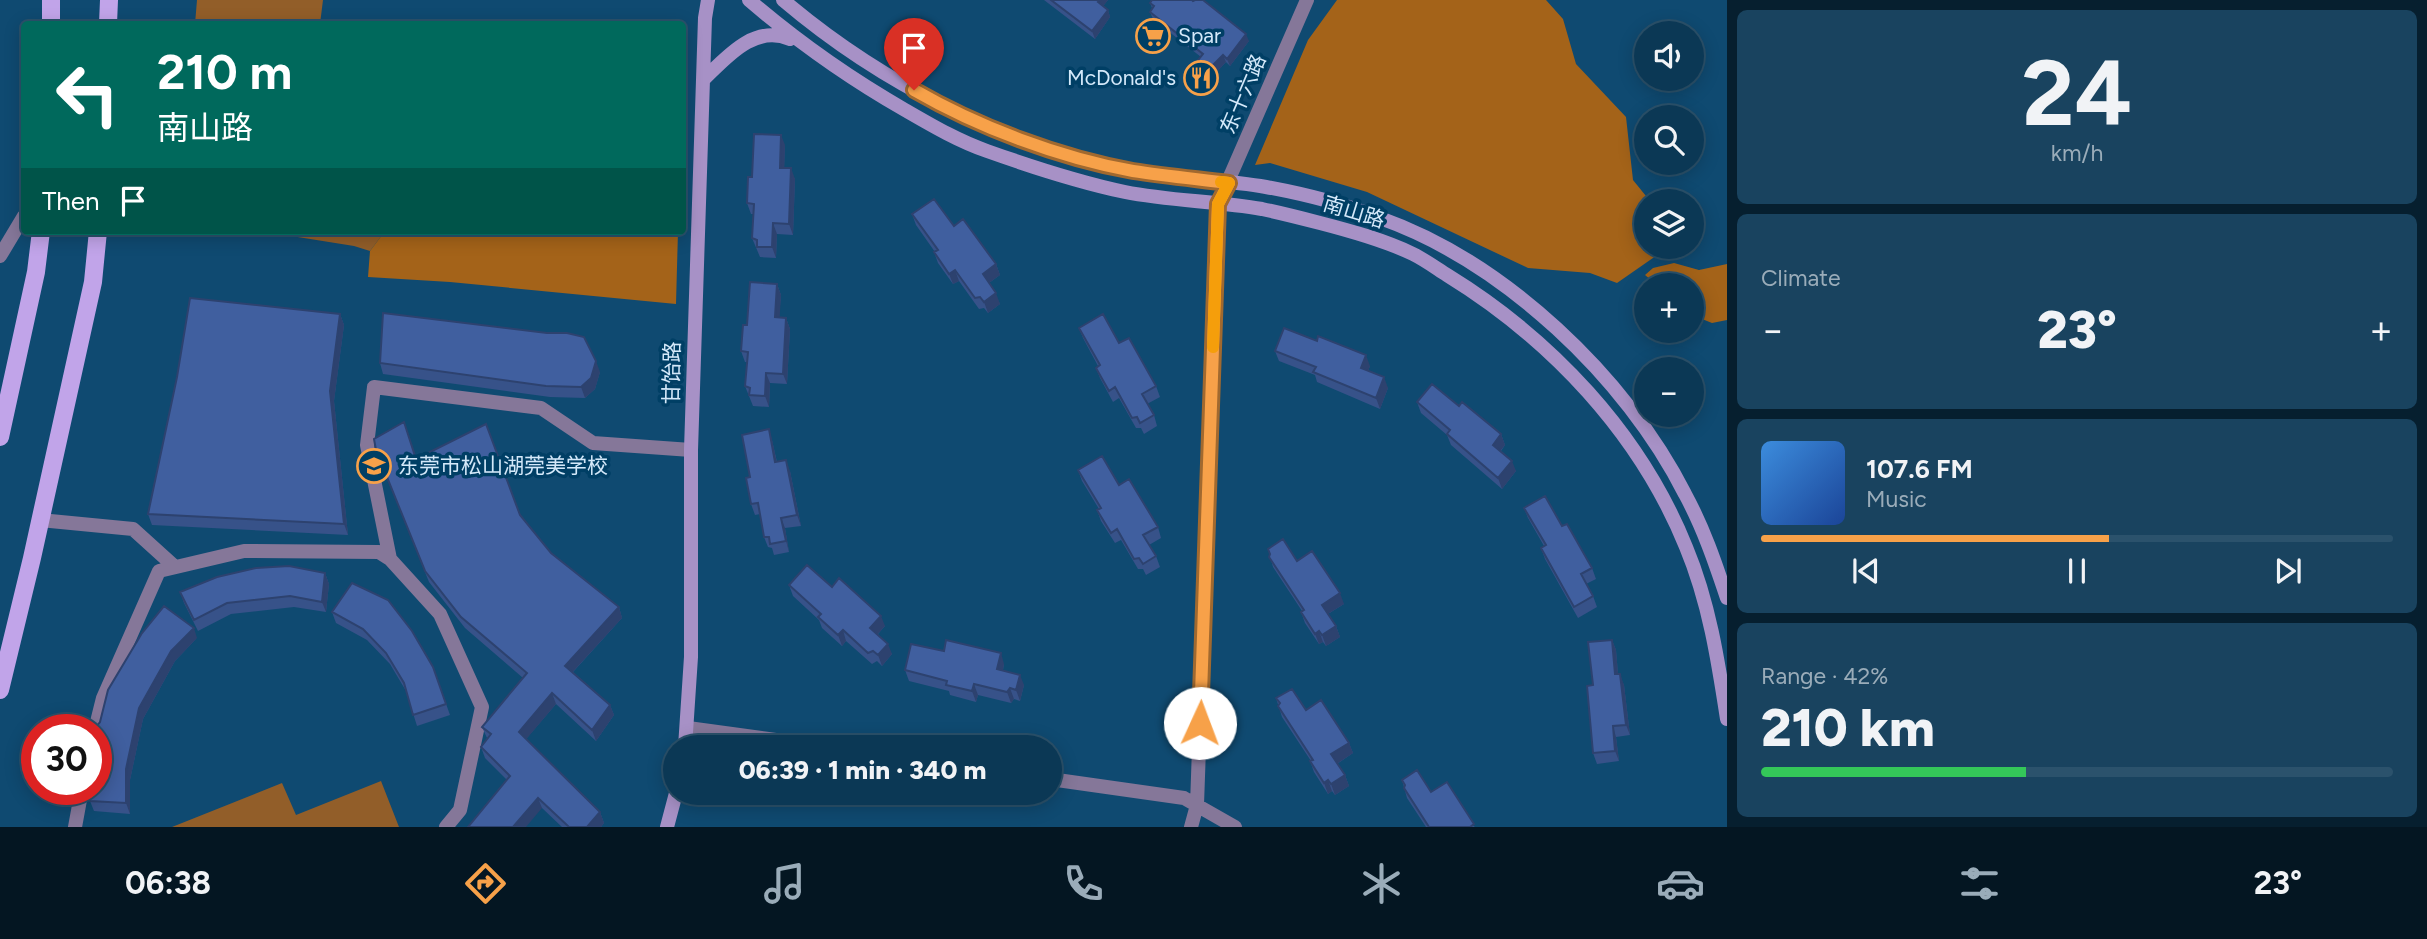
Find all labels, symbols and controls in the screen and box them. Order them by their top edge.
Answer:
supermarket icon: Spar [1134,17,1172,55]
pin [884,18,944,90]
map controls [1634,21,1704,427]
button: sound [1634,21,1704,91]
place label: Spar [1178,23,1221,48]
icon: arrive [895,29,933,67]
text: 24 [2022,39,2132,148]
text: 210 m [157,42,292,101]
icon: left [42,49,133,140]
street label: 东十六路 [1215,50,1270,137]
restaurant icon: McDonald's [1182,59,1220,97]
place label: McDonald's [1067,65,1176,90]
button: search [1634,105,1704,175]
text: 南山路 [157,109,253,147]
text: km/h [2051,139,2103,167]
icon: arrive [114,182,152,220]
text: Then [42,185,100,217]
button: layers [1634,189,1704,259]
street label: 南山路 [1320,190,1388,233]
text: Climate [1761,264,1840,292]
button: + [1634,273,1704,343]
text: 23° [2037,299,2117,361]
text: − [1761,307,1785,353]
text: + [2369,307,2393,353]
street label: 甘饴路 [658,341,685,405]
button: − [1634,357,1704,427]
school or university icon: 东莞市松山湖莞美学校 [355,447,393,485]
place label: 东莞市松山湖莞美学校 [398,453,608,478]
text: 107.6 FM [1866,453,1973,485]
text: Music [1866,485,1927,513]
icon: previous [1847,552,1885,590]
icon: pause [2058,552,2096,590]
icon: next [2269,552,2307,590]
text: Range · 42% [1761,662,1888,690]
position arrow [1163,686,1237,760]
text: 210 km [1761,697,1935,759]
speed limit sign: 30 [21,714,112,805]
text: 06:39 · 1 min · 340 m [739,754,986,786]
icon: directions [461,859,510,908]
icon: music [760,859,809,908]
icon: phone [1059,859,1108,908]
icon: climate [1357,859,1406,908]
icon: car [1656,859,1705,908]
icon: filters [1955,859,2004,908]
text: 06:38 [125,864,211,902]
text: 23° [2254,864,2302,902]

